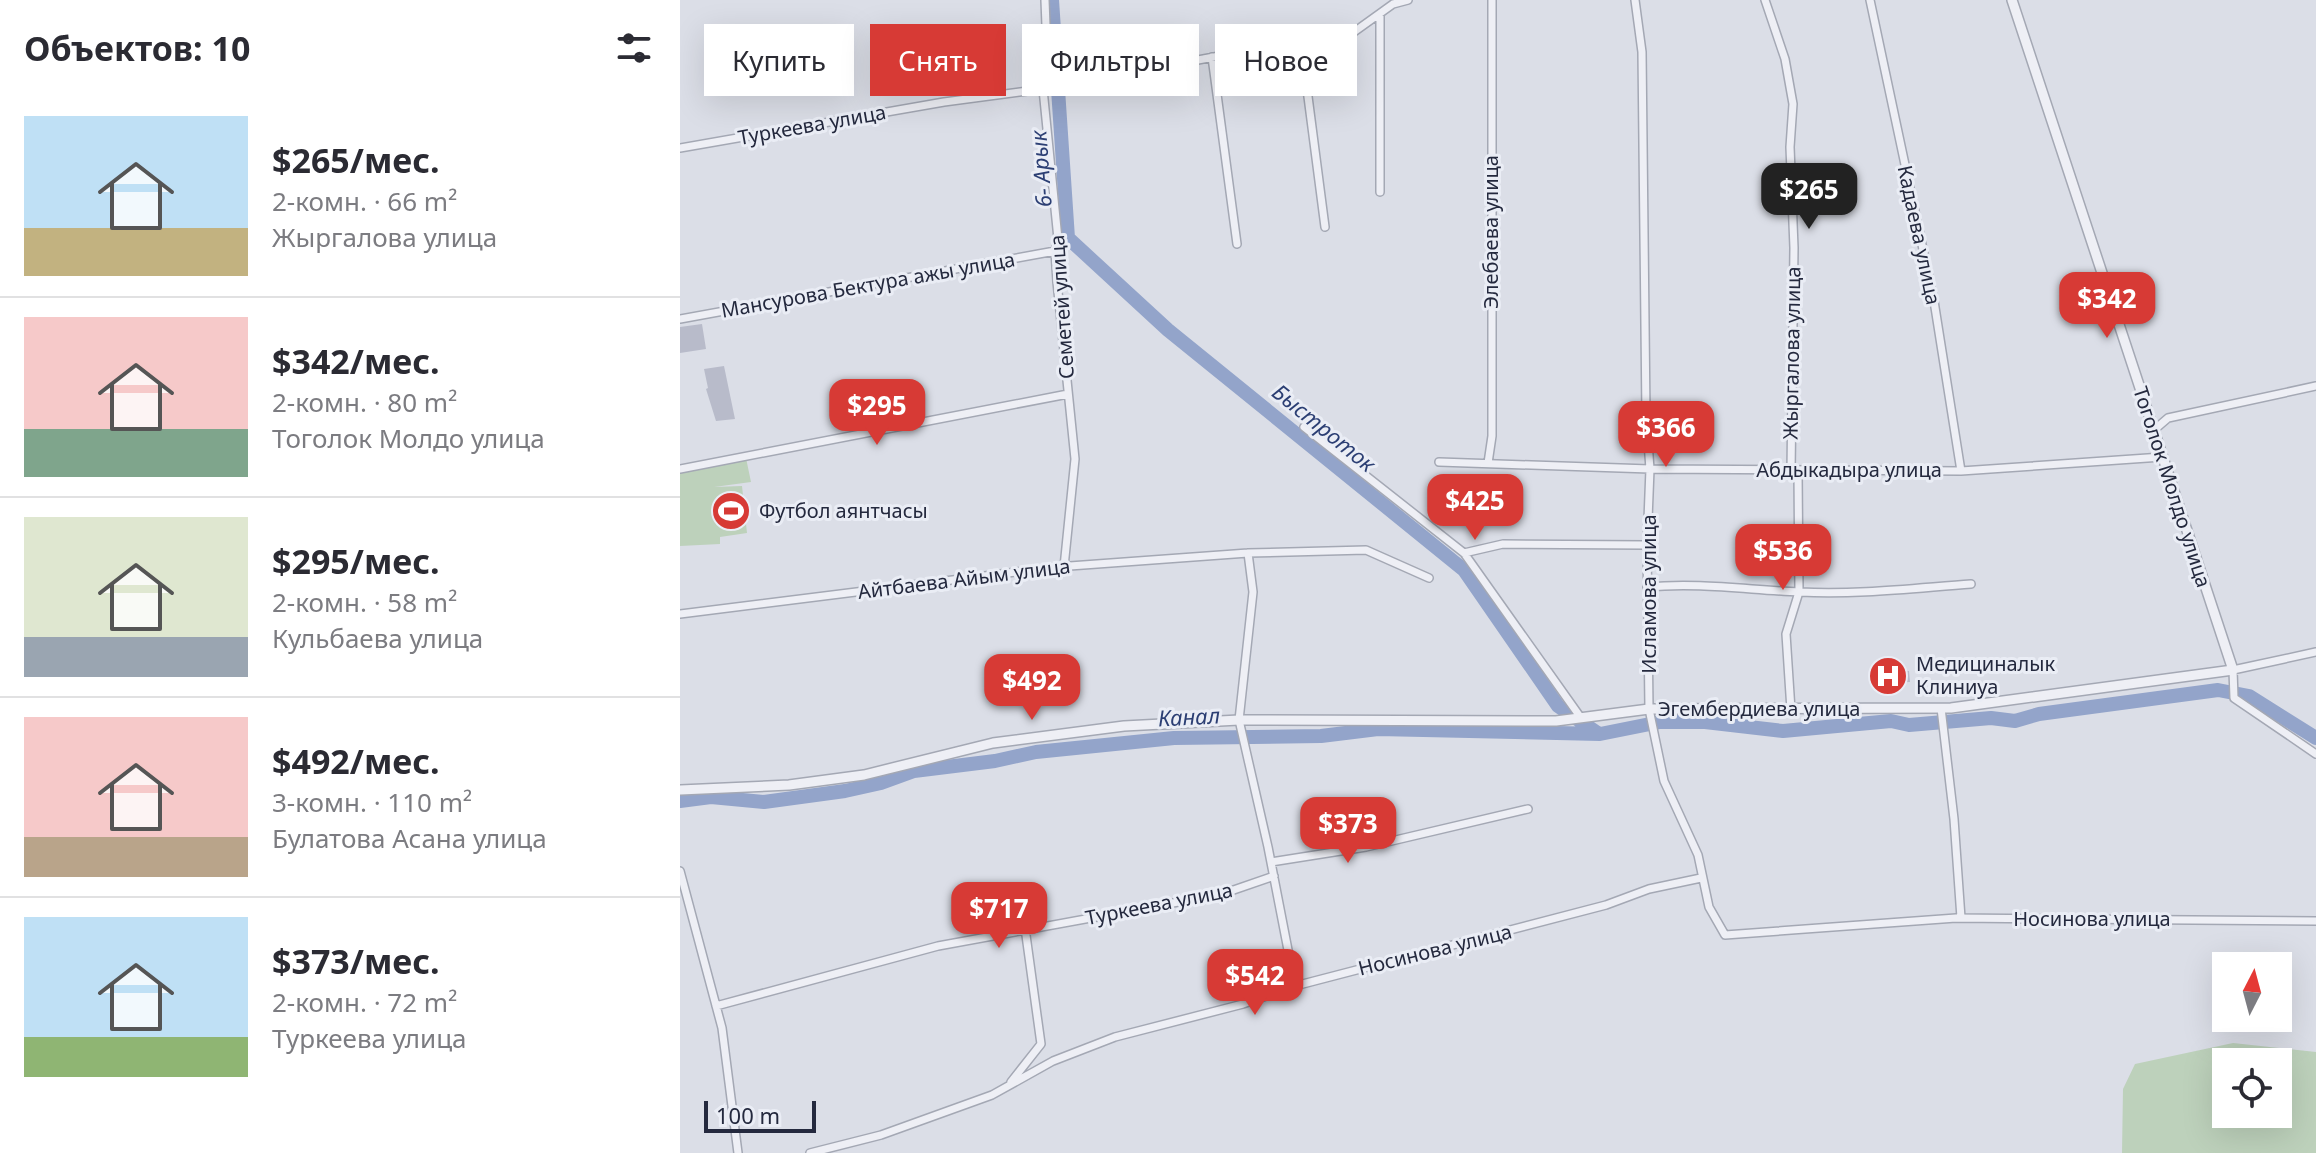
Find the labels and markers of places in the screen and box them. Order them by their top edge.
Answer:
pin: $265 [1762,163,1856,231]
pin: $342 [2060,272,2154,340]
pin: $295 [830,379,924,447]
pin: $366 [1619,401,1713,469]
pin: $425 [1428,474,1522,542]
sports icon: Футбол аянтчасы [710,490,752,532]
place label: Футбол аянтчасы [759,497,928,524]
pin: $536 [1736,524,1830,592]
place label: Медициналык Клиниуа [1916,650,2055,700]
pin: $492 [985,654,1079,722]
hospital icon: Медициналык Клиниуа [1867,655,1909,697]
pin: $373 [1301,797,1395,865]
pin: $717 [952,882,1046,950]
pin: $542 [1208,949,1302,1017]

